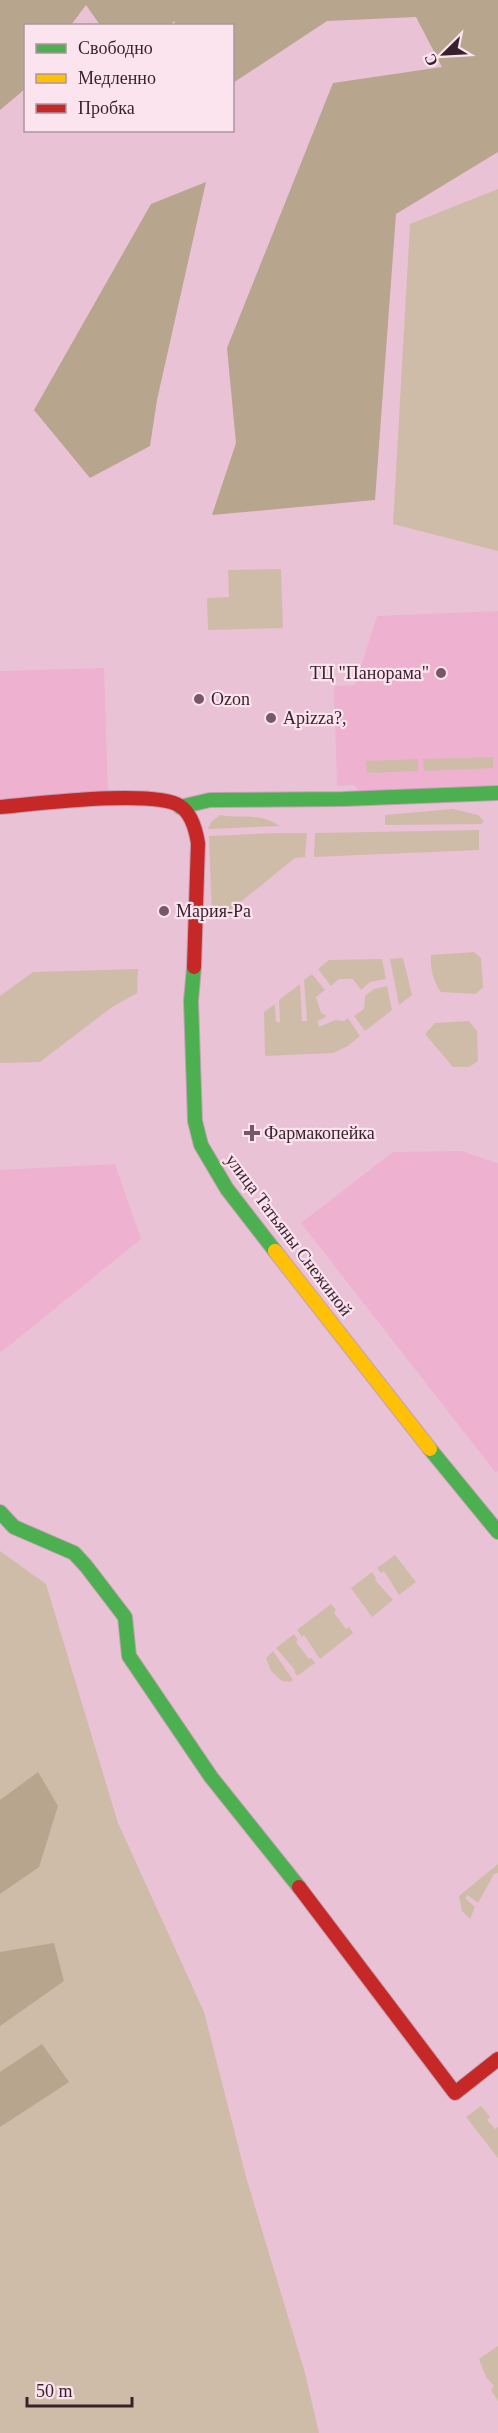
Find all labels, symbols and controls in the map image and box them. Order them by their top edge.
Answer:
legend [24,24,234,132]
north arrow [414,24,474,84]
text: Свободно [78,38,153,58]
text: С [421,51,441,69]
text: Медленно [78,68,156,88]
text: Пробка [78,98,135,118]
place label: ТЦ "Панорама" [310,663,429,683]
marker: ТЦ "Панорама" [434,666,448,680]
place label: Ozon [211,689,250,709]
marker: Ozon [192,692,206,706]
place label: Apizza?, [283,708,346,728]
marker: Apizza?, [264,711,278,725]
place label: Мария-Ра [176,901,251,921]
marker: Мария-Ра [157,904,171,918]
place label: Фармакопейка [264,1123,375,1143]
marker: Фармакопейка [245,1126,259,1140]
street label: улица Татьяны Снежиной [222,1150,357,1320]
scale bar [27,2370,132,2408]
text: 50 m [36,2381,73,2401]

